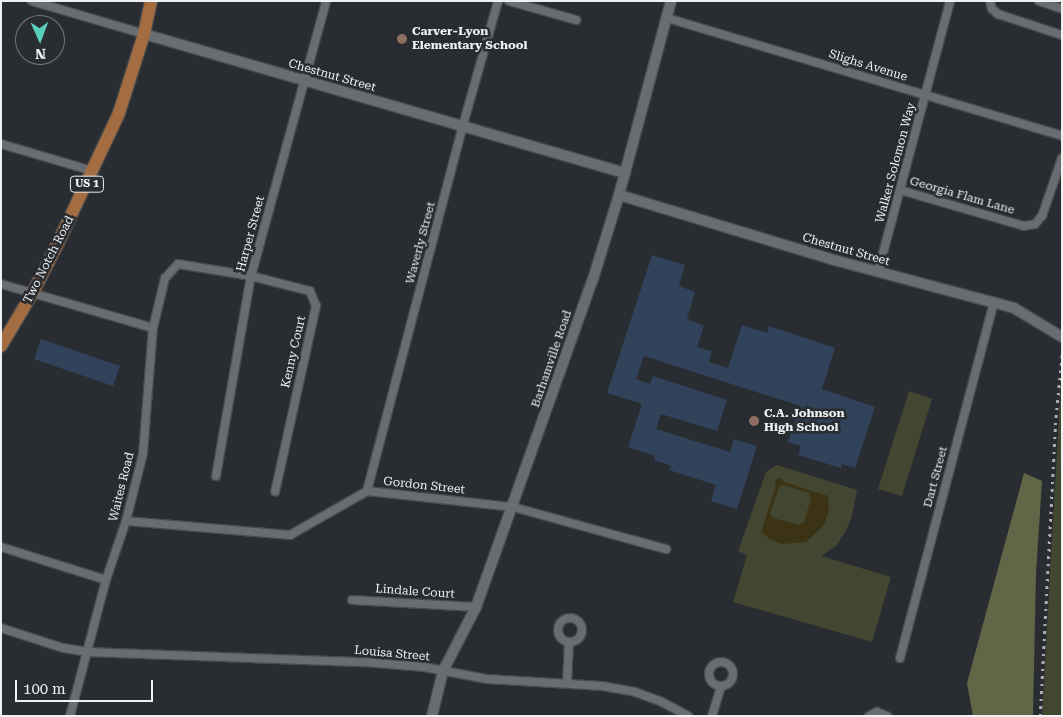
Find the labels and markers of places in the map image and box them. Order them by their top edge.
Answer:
place label: Carver-Lyon Elementary School [412,25,527,53]
marker: Carver-Lyon Elementary School [396,33,408,45]
place label: C.A. Johnson High School [764,407,845,435]
marker: C.A. Johnson High School [748,415,760,427]

